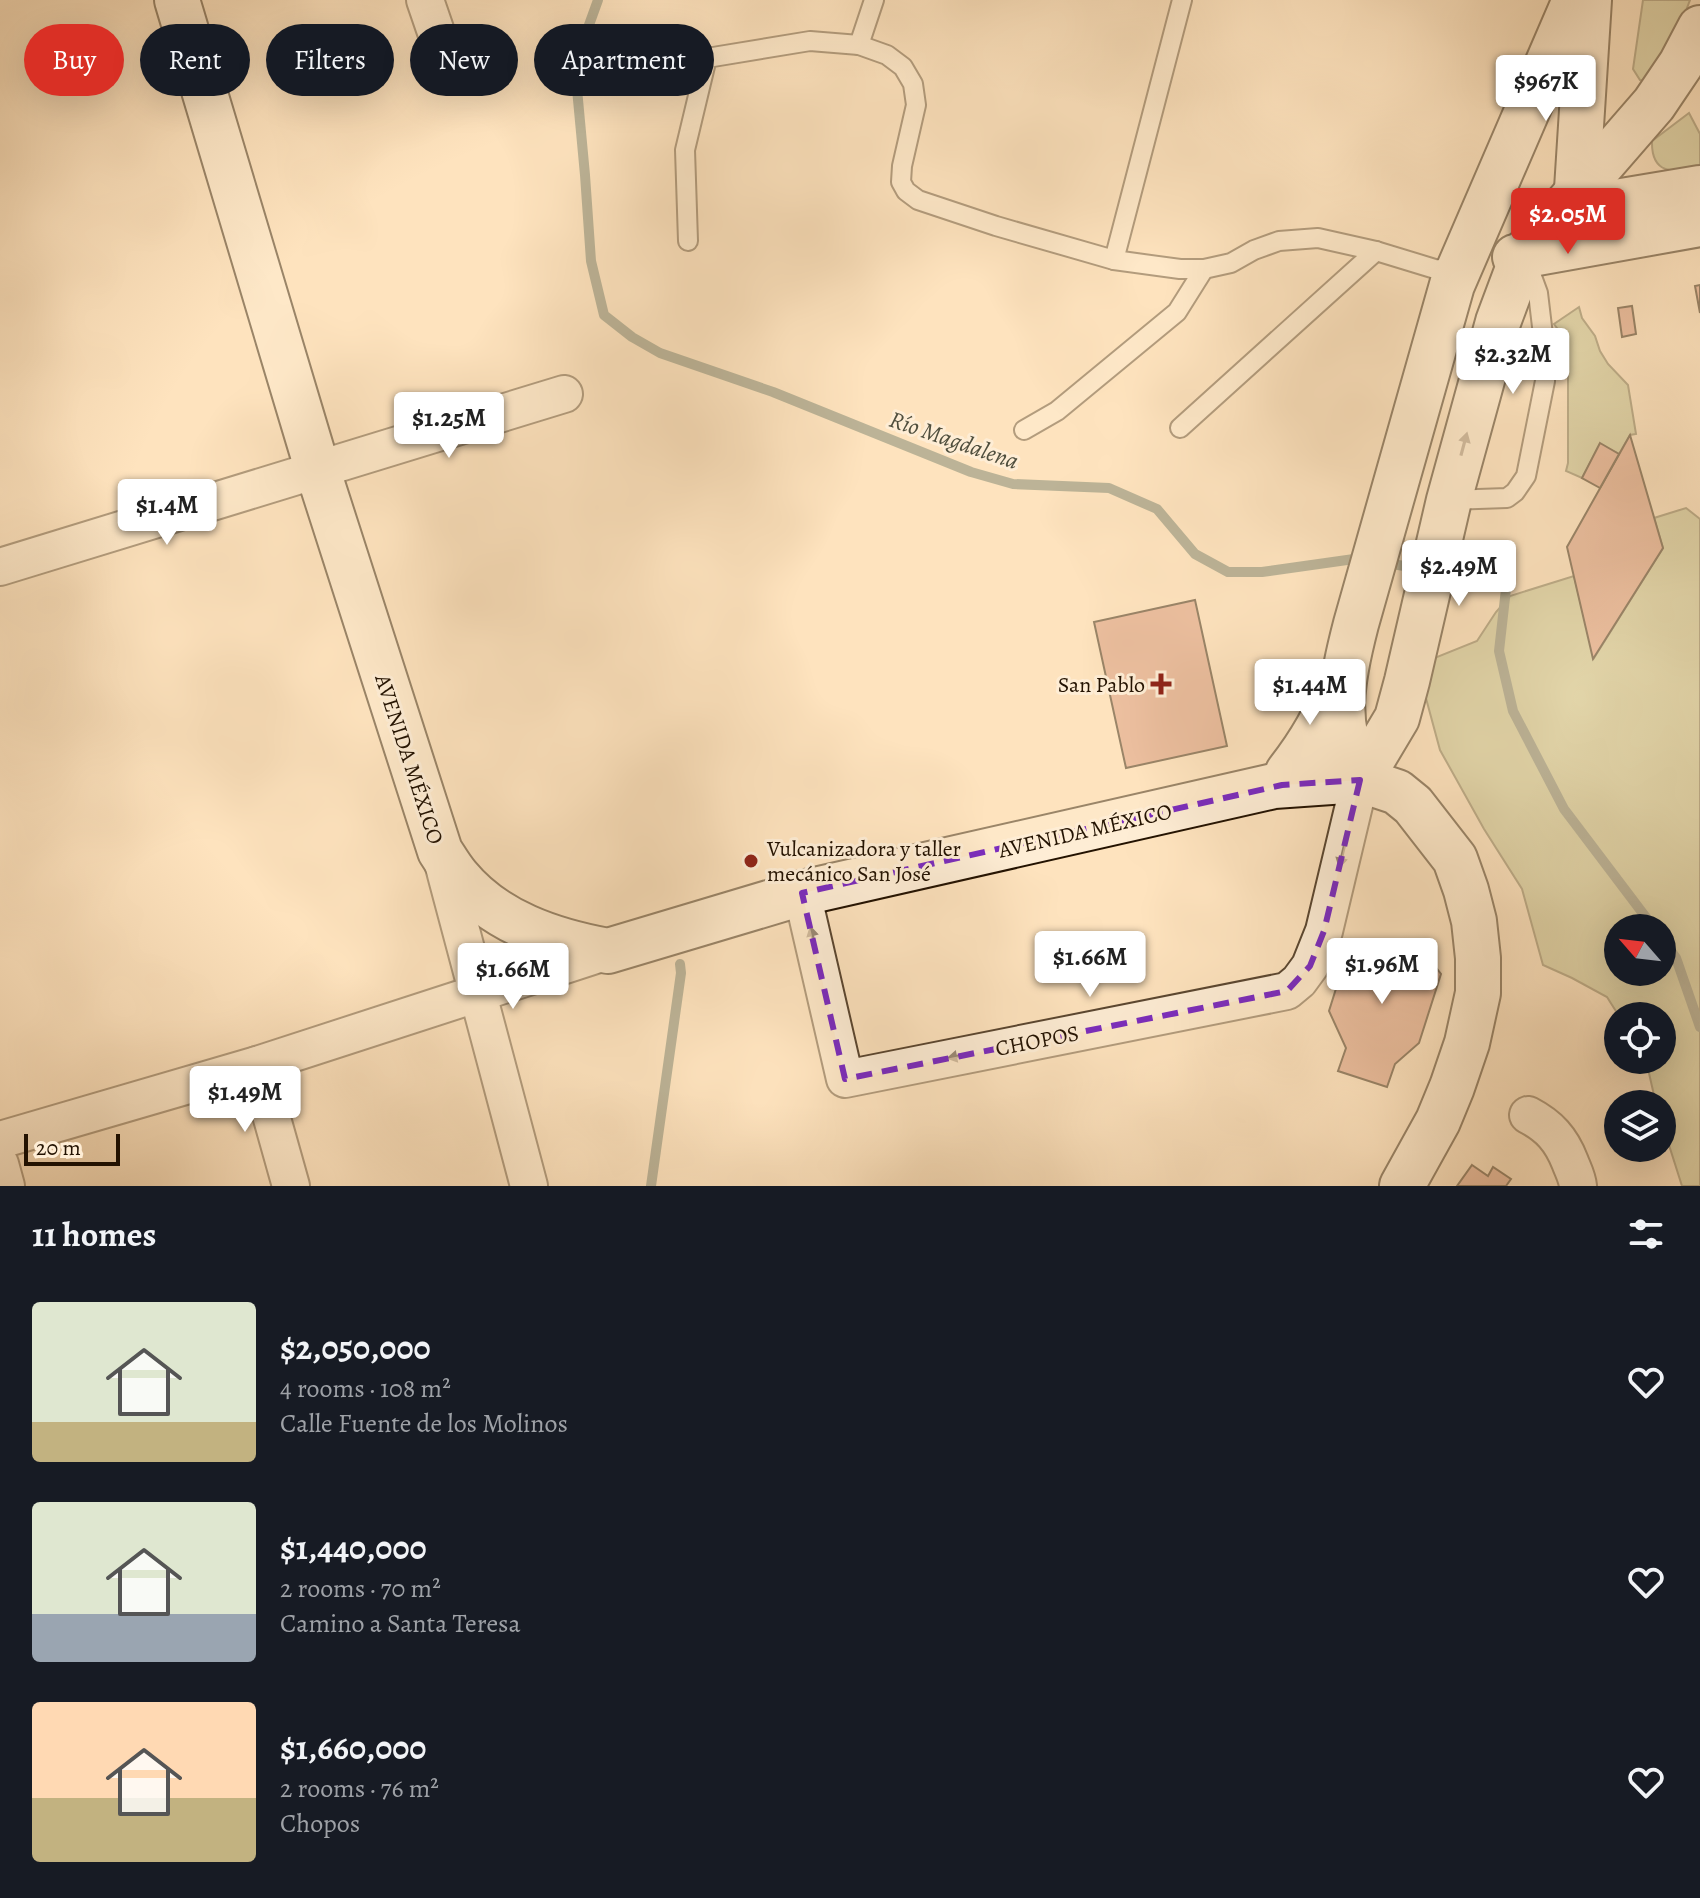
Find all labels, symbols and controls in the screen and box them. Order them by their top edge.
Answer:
chip: Buy [24,24,124,96]
chip: Rent [140,24,250,96]
chip: Filters [266,24,394,96]
chip: New [410,24,518,96]
chip: Apartment [534,24,714,96]
pin: $967K [1490,55,1602,123]
text: $967K [1514,63,1578,98]
pin: $2.05M [1503,188,1633,256]
text: $2.05M [1529,196,1607,231]
pin: $2.32M [1448,328,1578,396]
text: $2.32M [1474,336,1552,371]
pin: $1.25M [384,392,514,460]
text: $1.25M [412,400,486,435]
water label: Río Magdalena [885,403,1023,477]
one-way arrow [1459,432,1471,457]
pin: $1.4M [111,479,223,547]
text: $1.4M [136,487,198,522]
pin: $2.49M [1394,540,1524,608]
text: $2.49M [1420,548,1498,583]
pin: $1.44M [1245,659,1375,727]
text: $1.44M [1273,667,1347,702]
street label: AVENIDA MÉXICO [367,669,451,848]
place label: San Pablo [1058,670,1145,700]
marker: San Pablo [1152,675,1170,693]
street label: AVENIDA MÉXICO [994,796,1175,866]
place label: Vulcanizadora y taller mecánico San José [766,834,961,889]
one-way arrow [1336,843,1348,868]
marker: Vulcanizadora y taller mecánico San José [742,852,760,870]
north arrow [1604,914,1676,986]
map controls [1604,914,1676,1162]
one-way arrow [806,926,818,951]
pin: $1.66M [1025,931,1155,999]
pin: $1.96M [1317,938,1447,1006]
text: $1.66M [1053,939,1127,974]
pin: $1.66M [448,943,578,1011]
text: $1.96M [1345,946,1419,981]
text: $1.66M [476,951,550,986]
button: locate [1604,1002,1676,1074]
street label: CHOPOS [993,1018,1082,1064]
one-way arrow [946,1050,971,1063]
pin: $1.49M [180,1066,310,1134]
text: $1.49M [208,1074,282,1109]
button: layers [1604,1090,1676,1162]
scale bar [24,1130,120,1166]
text: 20 m [36,1133,81,1163]
text: 11 homes [32,1211,156,1258]
icon: filters [1624,1212,1668,1256]
text: $2,050,000 [280,1324,431,1371]
icon: home [96,1334,192,1430]
icon: heart [1624,1360,1668,1404]
text: 4 rooms · 108 m² [280,1371,451,1406]
text: Calle Fuente de los Molinos [280,1406,568,1441]
text: $1,440,000 [280,1524,427,1571]
icon: home [96,1534,192,1630]
icon: heart [1624,1560,1668,1604]
text: 2 rooms · 70 m² [280,1571,441,1606]
text: Camino a Santa Teresa [280,1606,521,1641]
text: $1,660,000 [280,1724,426,1771]
icon: home [96,1734,192,1830]
icon: heart [1624,1760,1668,1804]
text: 2 rooms · 76 m² [280,1771,439,1806]
text: Chopos [280,1806,360,1841]

